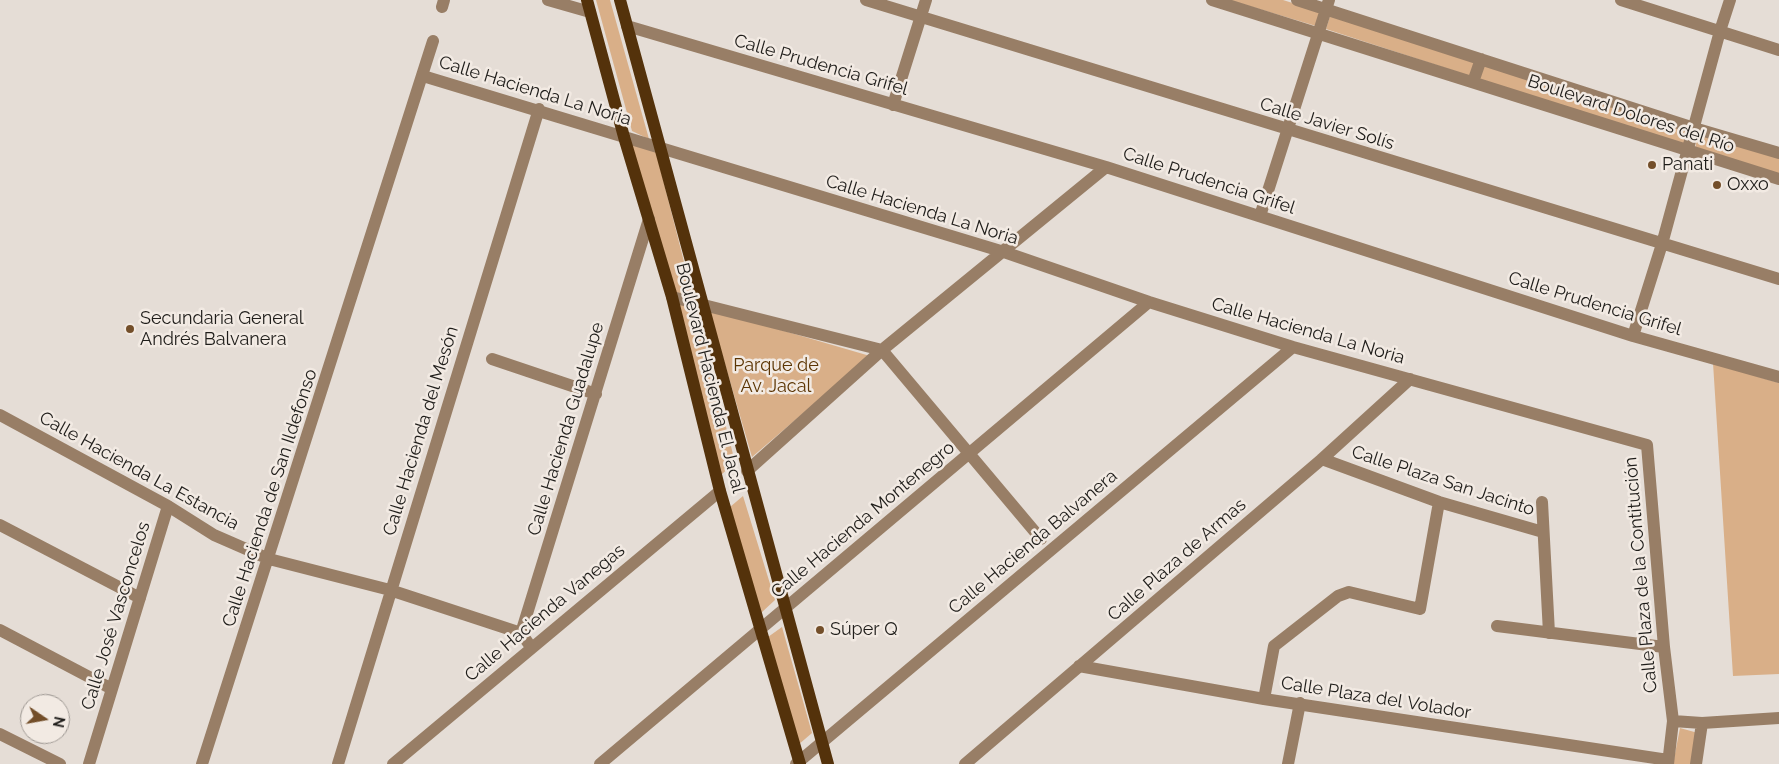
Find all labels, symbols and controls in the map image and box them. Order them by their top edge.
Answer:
street label: Calle Prudencia Grifel [732,30,910,100]
street label: Calle Hacienda La Noria [436,51,634,131]
street label: Boulevard Dolores del Río [1525,70,1737,158]
street label: Calle Javier Solís [1257,93,1397,155]
street label: Calle Prudencia Grifel [1120,143,1298,219]
place label: Panati [1662,154,1713,176]
marker: Panati [1646,159,1658,171]
street label: Calle Hacienda La Noria [823,170,1021,250]
place label: Oxxo [1727,174,1769,196]
marker: Oxxo [1711,179,1723,191]
street label: Boulevard Hacienda El Jacal [671,261,749,495]
street label: Calle Prudencia Grifel [1506,267,1684,341]
street label: Calle Hacienda La Noria [1209,293,1407,369]
place label: Secundaria General Andrés Balvanera [140,308,304,350]
street label: Calle Hacienda Guadalupe [523,320,609,538]
marker: Secundaria General Andrés Balvanera [124,323,136,335]
street label: Calle Hacienda del Mesón [379,324,463,538]
park label: Parque de Av. Jacal [733,355,819,398]
street label: Calle Hacienda de San Ildefonso [218,366,322,630]
street label: Calle Hacienda La Estancia [35,407,243,535]
street label: Calle Hacienda Montenegro [767,437,959,603]
street label: Calle Plaza San Jacinto [1349,441,1537,521]
street label: Calle Plaza de la Contitución [1620,456,1662,694]
street label: Calle Hacienda Balvanera [944,465,1122,619]
street label: Calle Plaza de Armas [1103,494,1251,626]
street label: Calle José Vasconcelos [77,519,155,713]
street label: Calle Hacienda Vanegas [461,540,629,686]
place label: Súper Q [830,619,898,641]
marker: Súper Q [814,624,826,636]
street label: Calle Plaza del Volador [1279,672,1473,724]
north arrow [20,694,70,744]
text: N [50,715,68,729]

